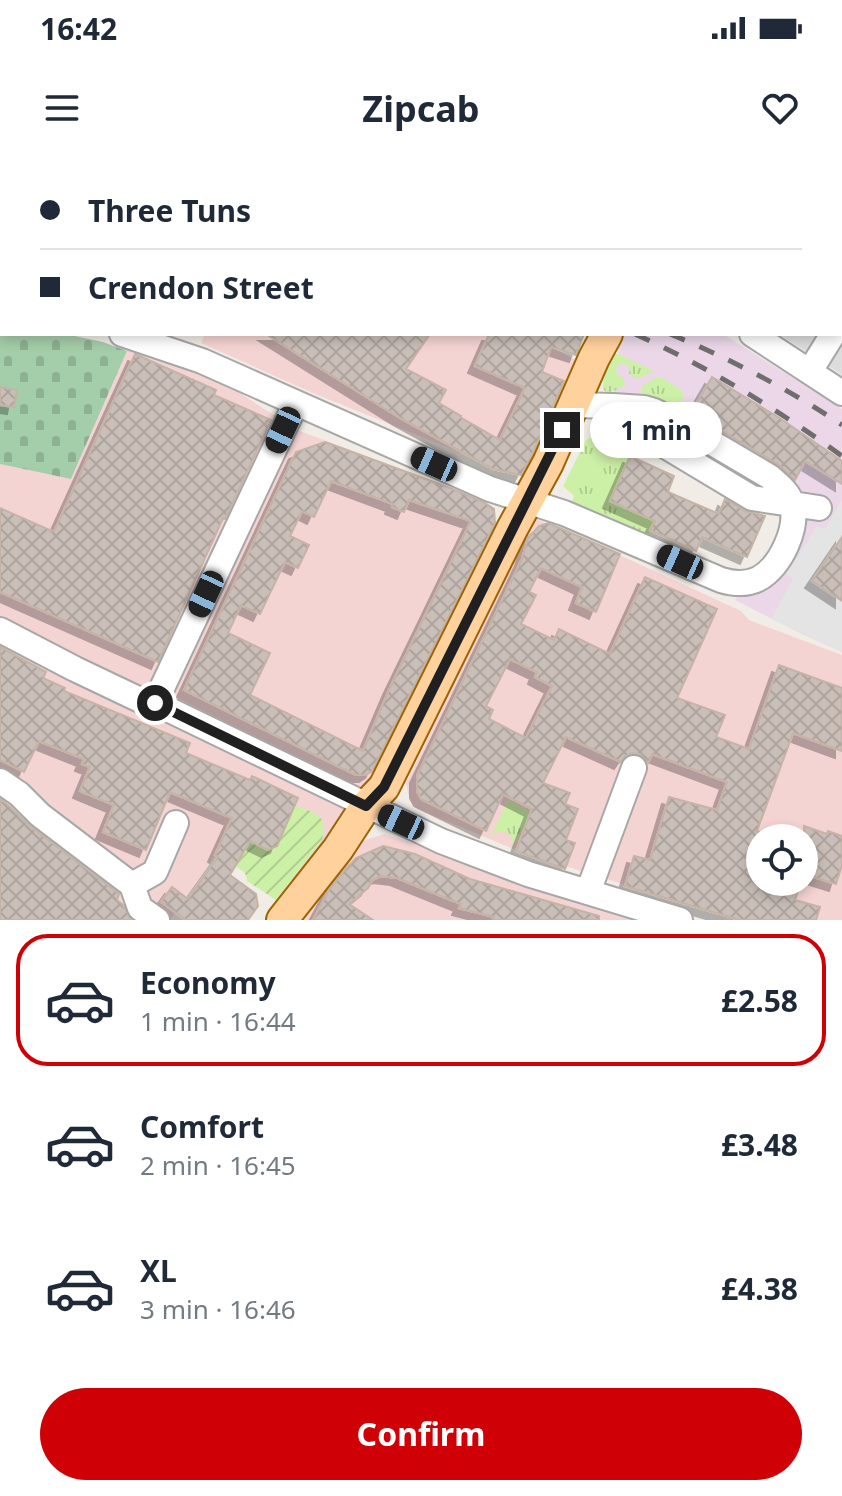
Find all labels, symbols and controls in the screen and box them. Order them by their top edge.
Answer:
text: 16:42 [40,8,117,49]
text: Zipcab [362,84,480,133]
icon: menu [40,86,84,130]
icon: heart [758,86,802,130]
text: Three Tuns [88,190,251,231]
text: Crendon Street [88,267,314,308]
callout: 1 min [590,402,722,458]
car [262,403,304,457]
route end [544,412,580,448]
text: 1 min [620,412,692,448]
car [407,443,461,485]
car [653,541,707,583]
car [185,567,227,621]
route start [137,685,173,721]
car [374,801,428,843]
map controls [746,824,818,896]
button: locate [746,824,818,896]
text: Economy [140,962,276,1003]
icon: car [44,964,116,1036]
text: £2.58 [721,980,798,1021]
text: 1 min · 16:44 [140,1003,296,1039]
text: Comfort [140,1106,264,1147]
icon: car [44,1108,116,1180]
text: £3.48 [721,1124,798,1165]
text: 2 min · 16:45 [140,1147,296,1183]
text: XL [140,1250,177,1291]
icon: car [44,1252,116,1324]
text: £4.38 [721,1268,798,1309]
text: 3 min · 16:46 [140,1291,296,1327]
button: Confirm [40,1388,802,1480]

